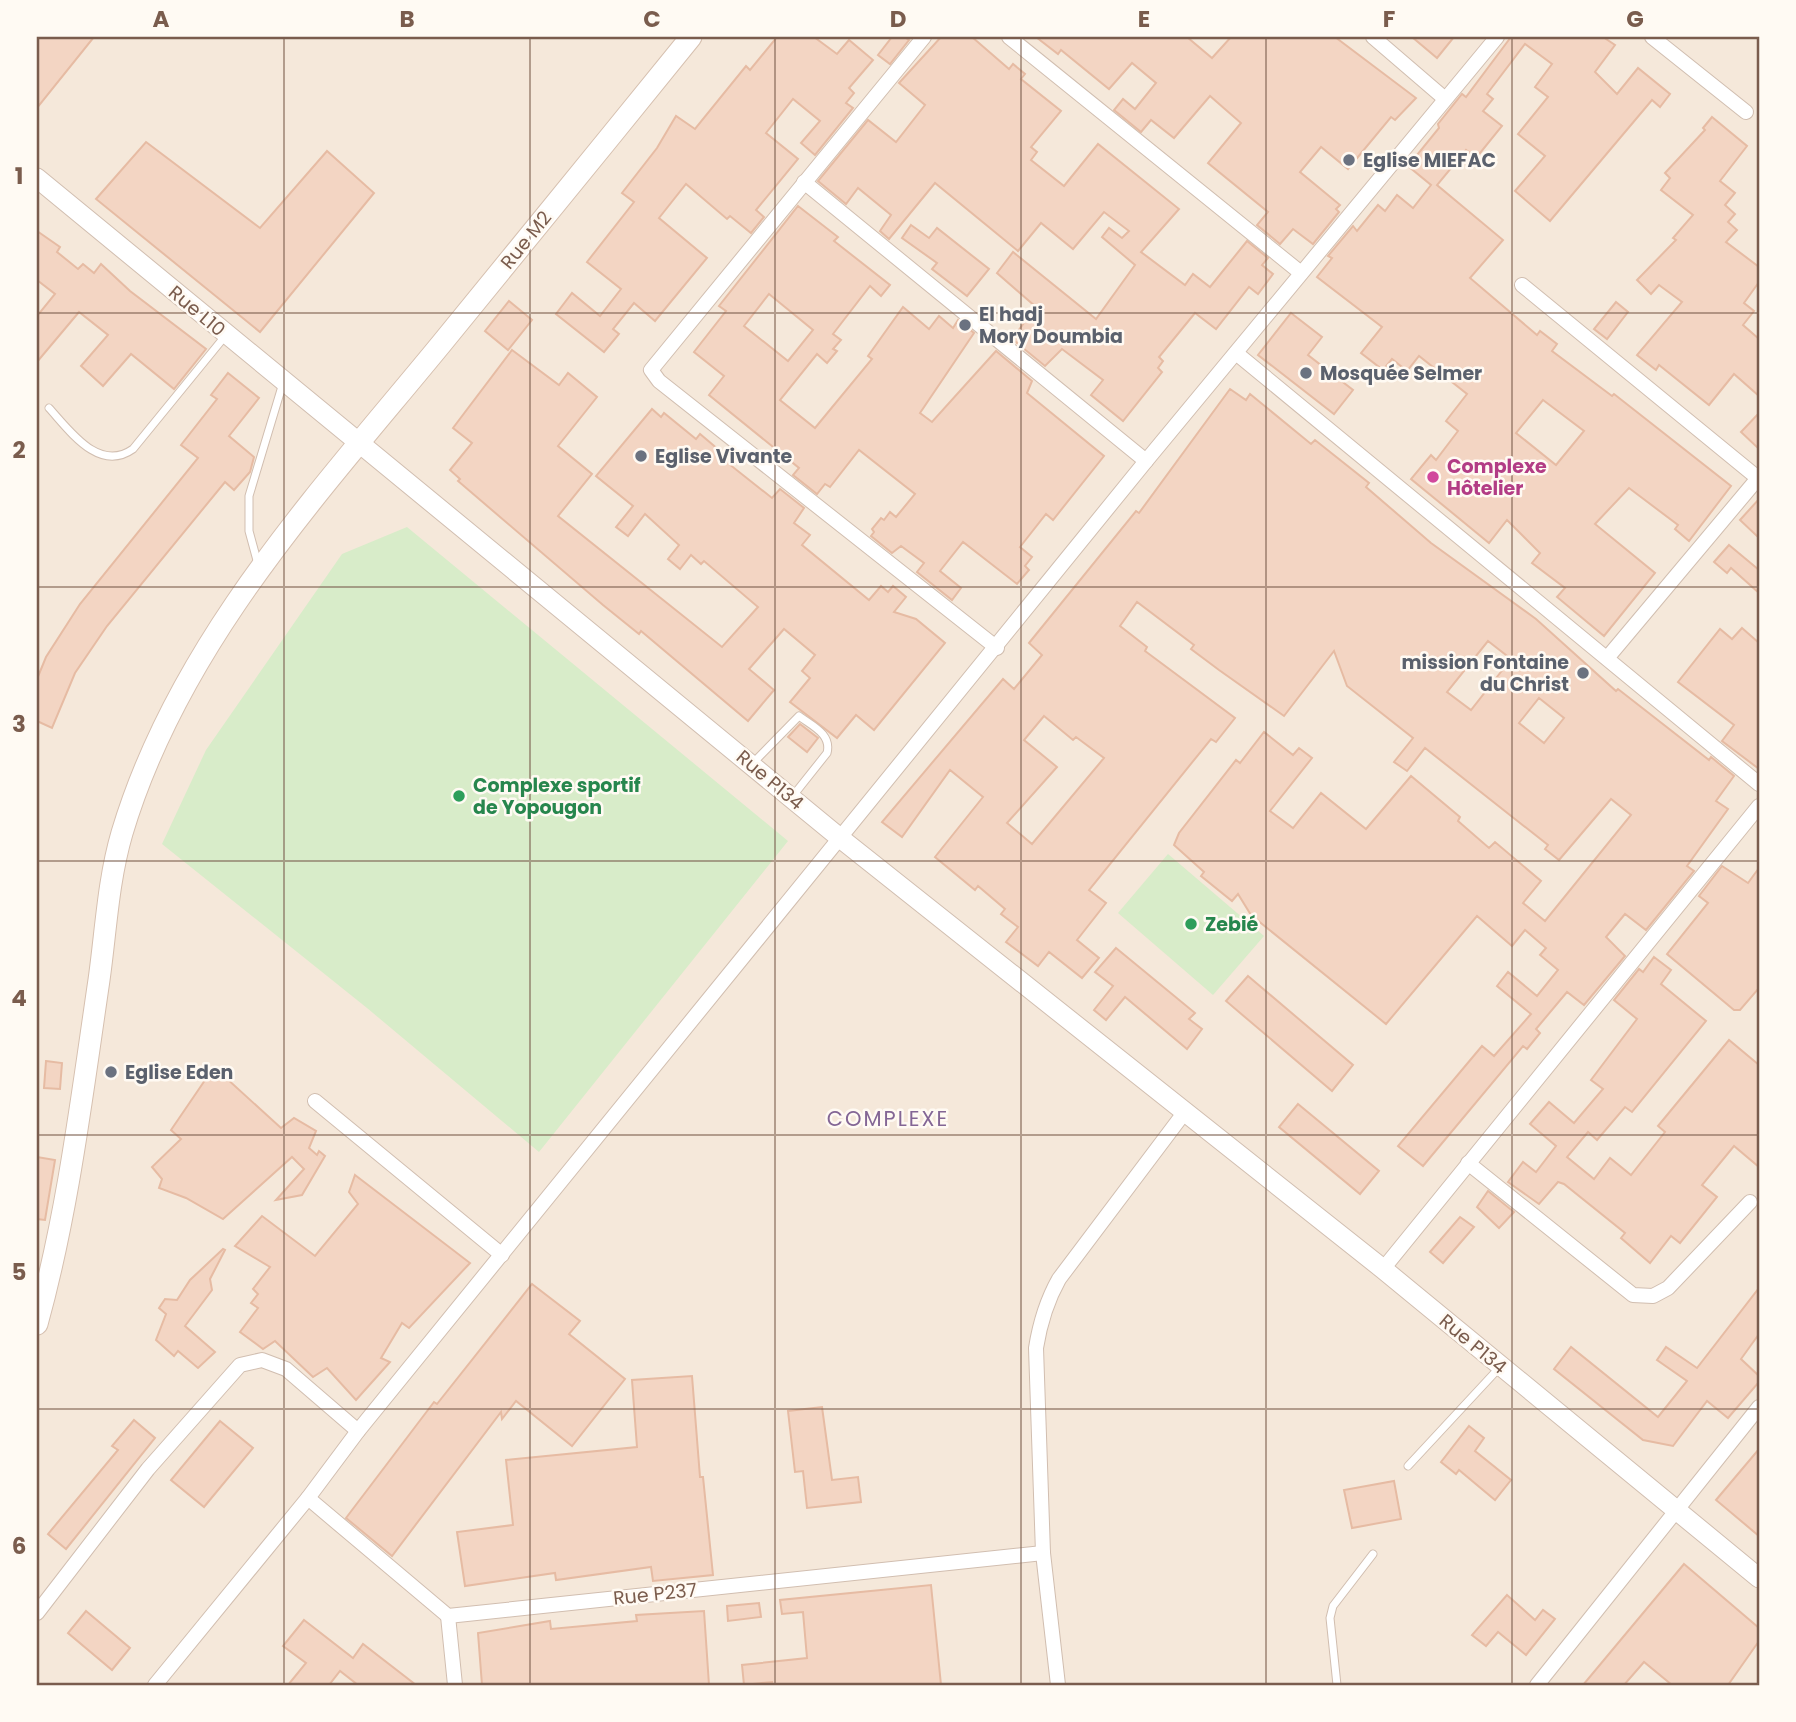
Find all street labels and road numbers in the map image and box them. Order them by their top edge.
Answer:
street label: Rue M2 [494,205,558,275]
street label: Rue L10 [163,279,231,343]
street label: Rue P134 [730,744,810,816]
street label: Rue P134 [1433,1308,1513,1380]
street label: Rue P237 [612,1576,698,1612]

